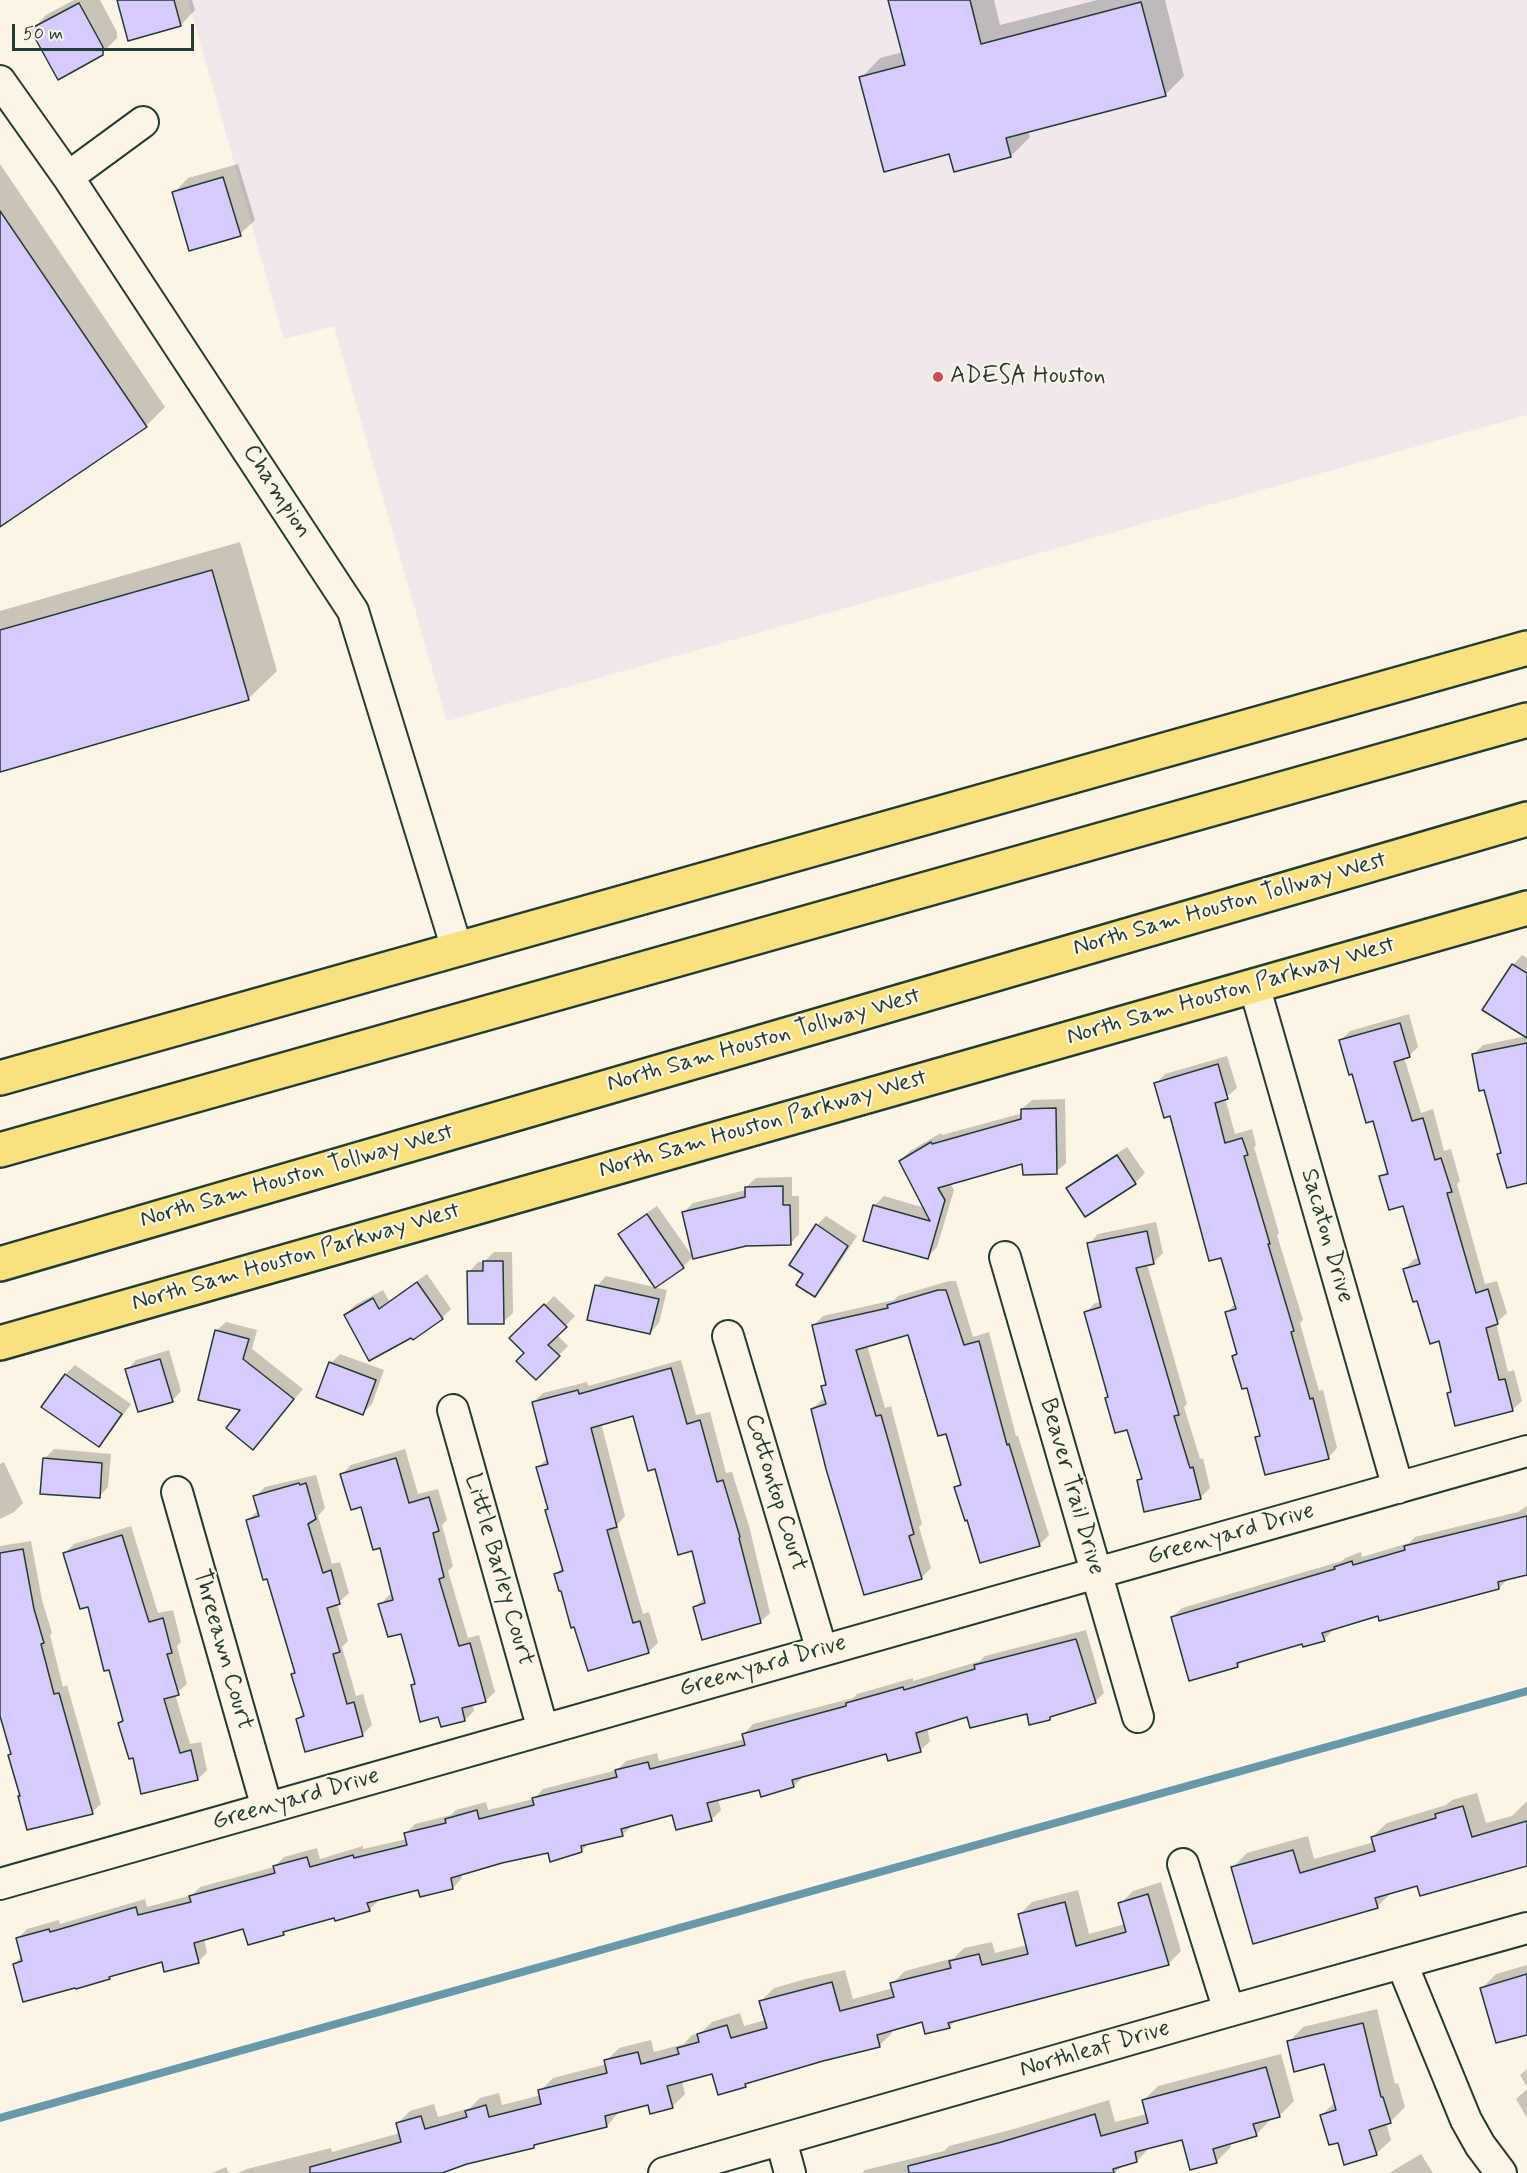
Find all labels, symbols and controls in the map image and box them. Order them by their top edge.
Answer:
scale bar [15,12,196,50]
text: 50 m [23,22,63,46]
place label: ADESA Houston [950,363,1106,391]
marker: ADESA Houston [931,370,945,384]
street label: Champion [235,440,317,544]
street label: North Sam Houston Tollway West [1070,846,1390,964]
street label: North Sam Houston Parkway West [1064,931,1398,1053]
street label: North Sam Houston Tollway West [604,982,924,1100]
street label: North Sam Houston Parkway West [596,1064,930,1186]
street label: North Sam Houston Tollway West [137,1118,457,1236]
street label: Sacaton Drive [1293,1166,1359,1306]
street label: North Sam Houston Parkway West [129,1197,463,1319]
street label: Beaver Trail Drive [1032,1396,1110,1578]
street label: Cottontop Court [737,1411,813,1575]
street label: Little Barley Court [457,1471,539,1669]
street label: Greenyard Drive [1144,1497,1318,1573]
street label: Threeawn Court [185,1566,259,1734]
street label: Greenyard Drive [676,1629,850,1705]
street label: Greenyard Drive [209,1762,383,1838]
street label: Northleaf Drive [1017,2015,1173,2085]

